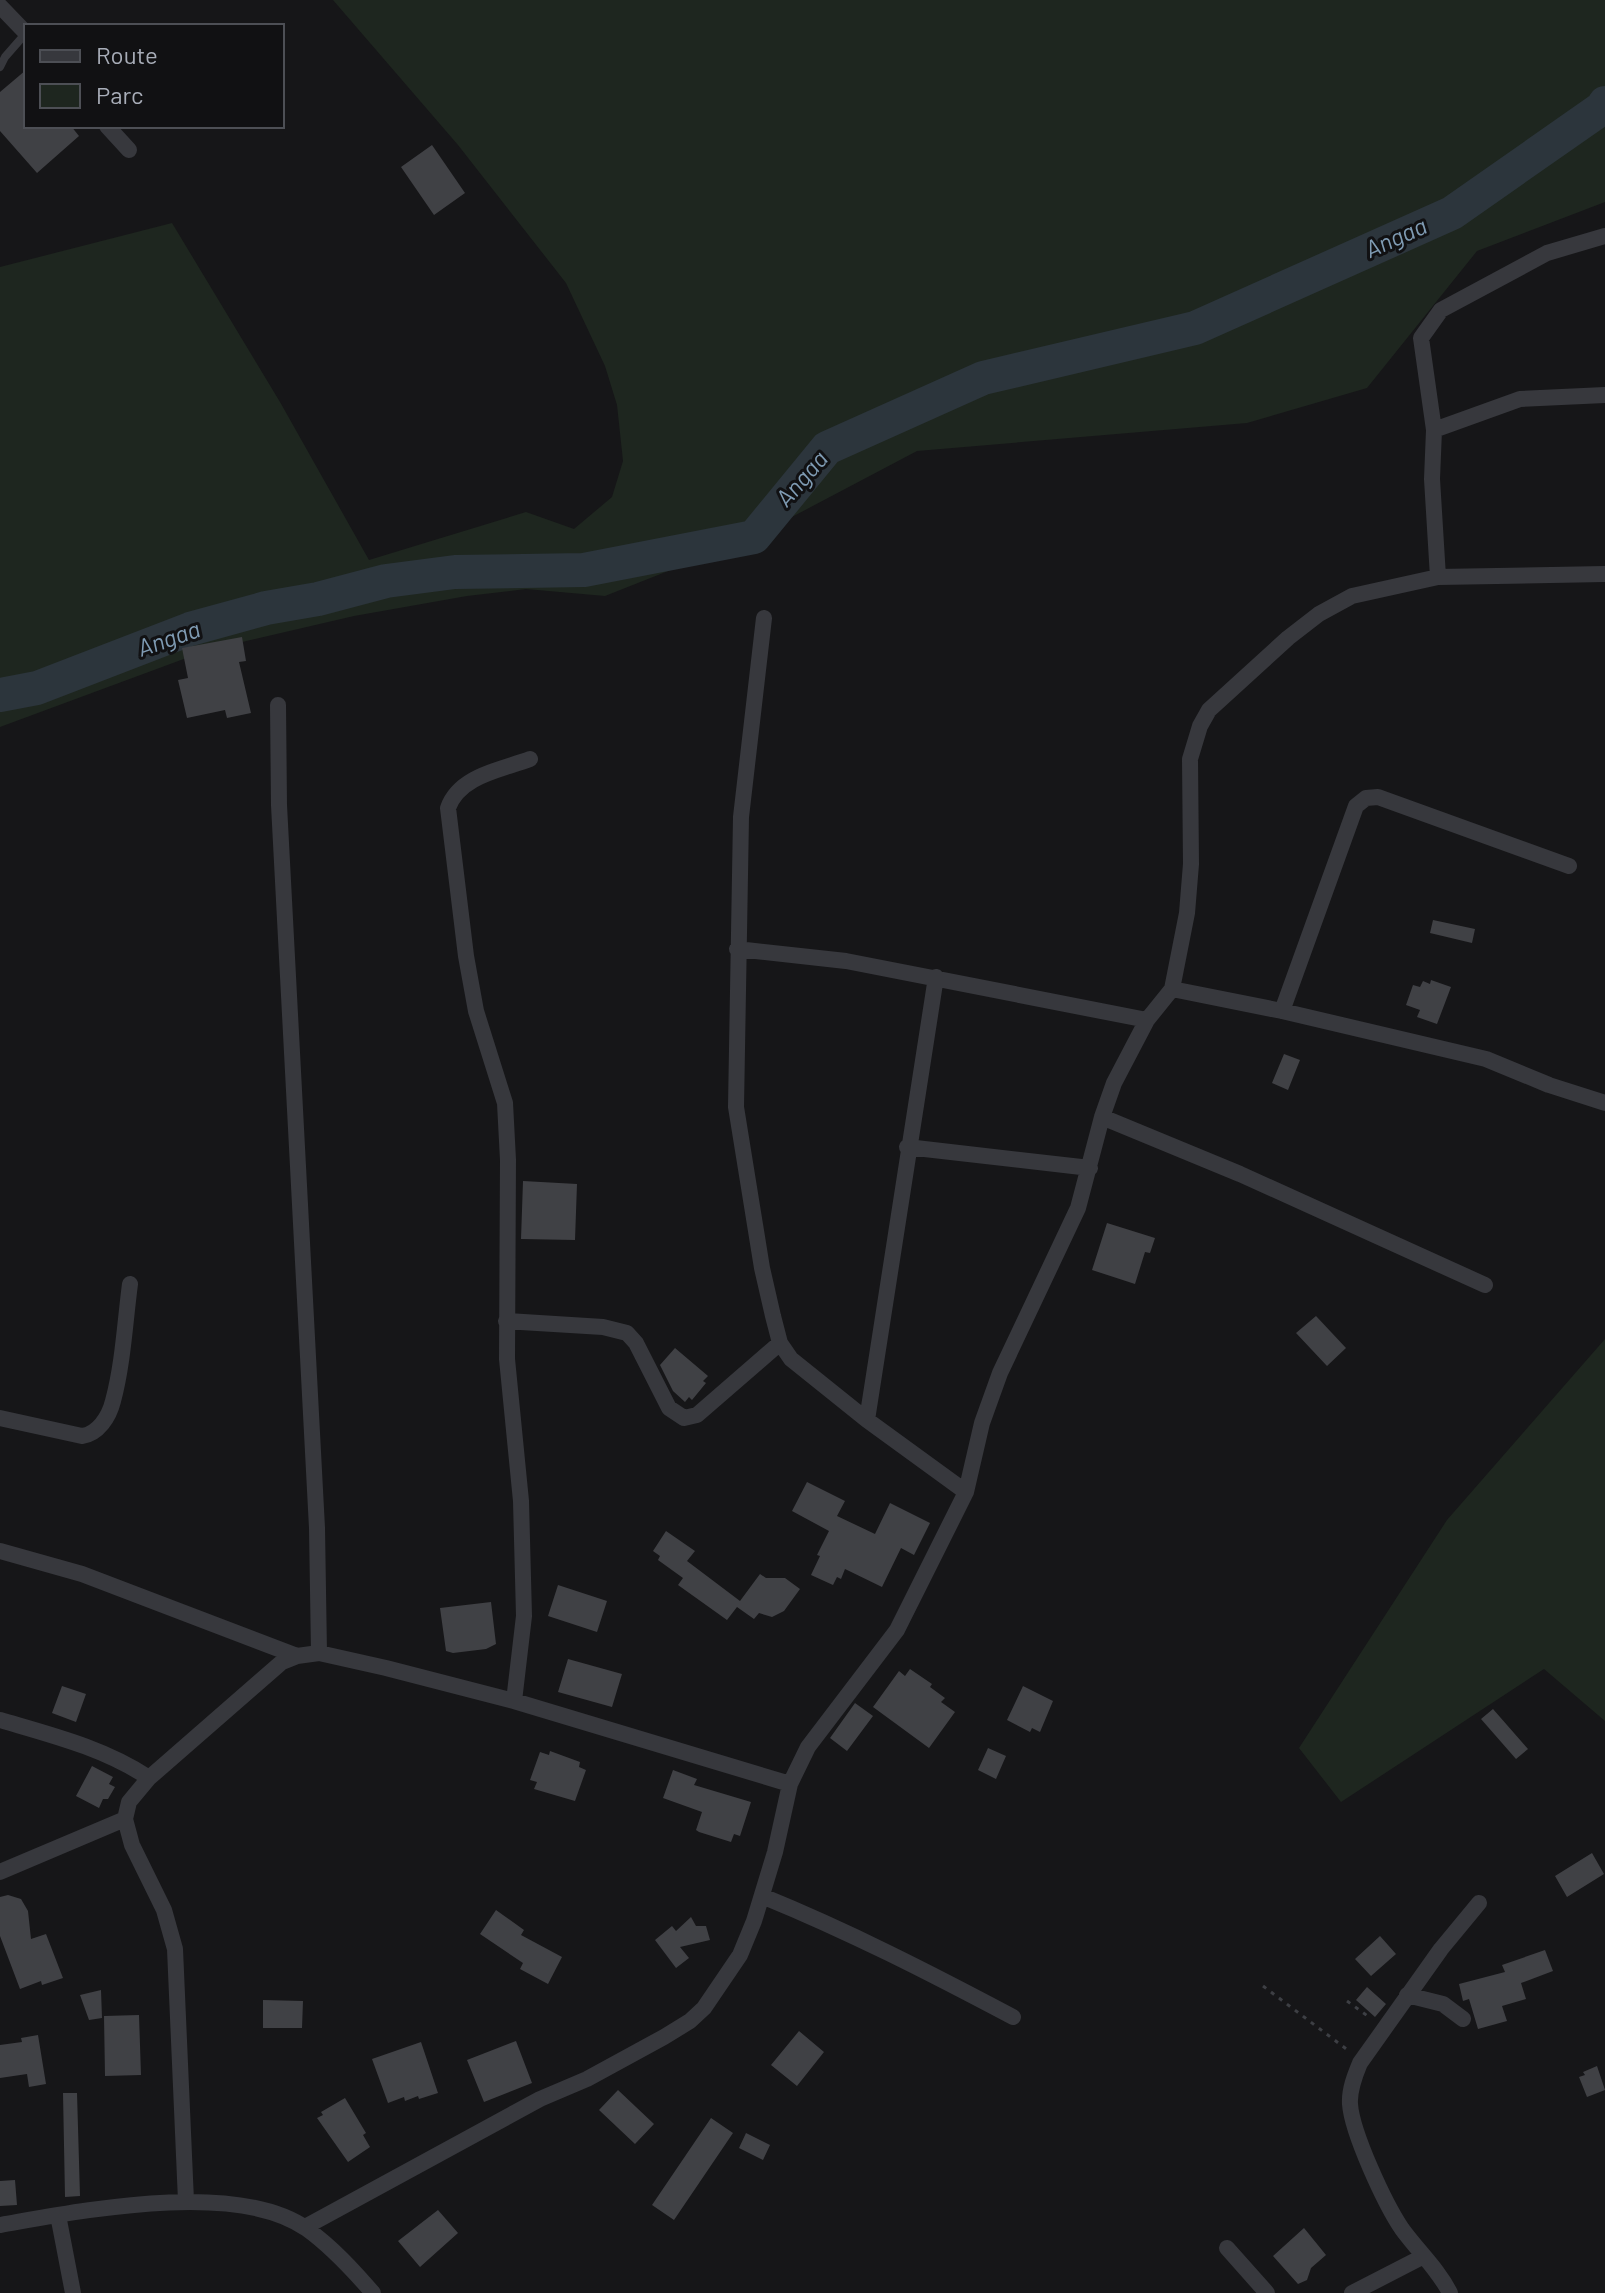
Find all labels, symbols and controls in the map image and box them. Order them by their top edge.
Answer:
legend [24,24,284,128]
text: Route [96,40,158,69]
text: Parc [96,80,144,109]
water label: Angaa [1360,210,1431,263]
water label: Angaa [769,444,833,512]
water label: Angaa [133,613,204,662]

